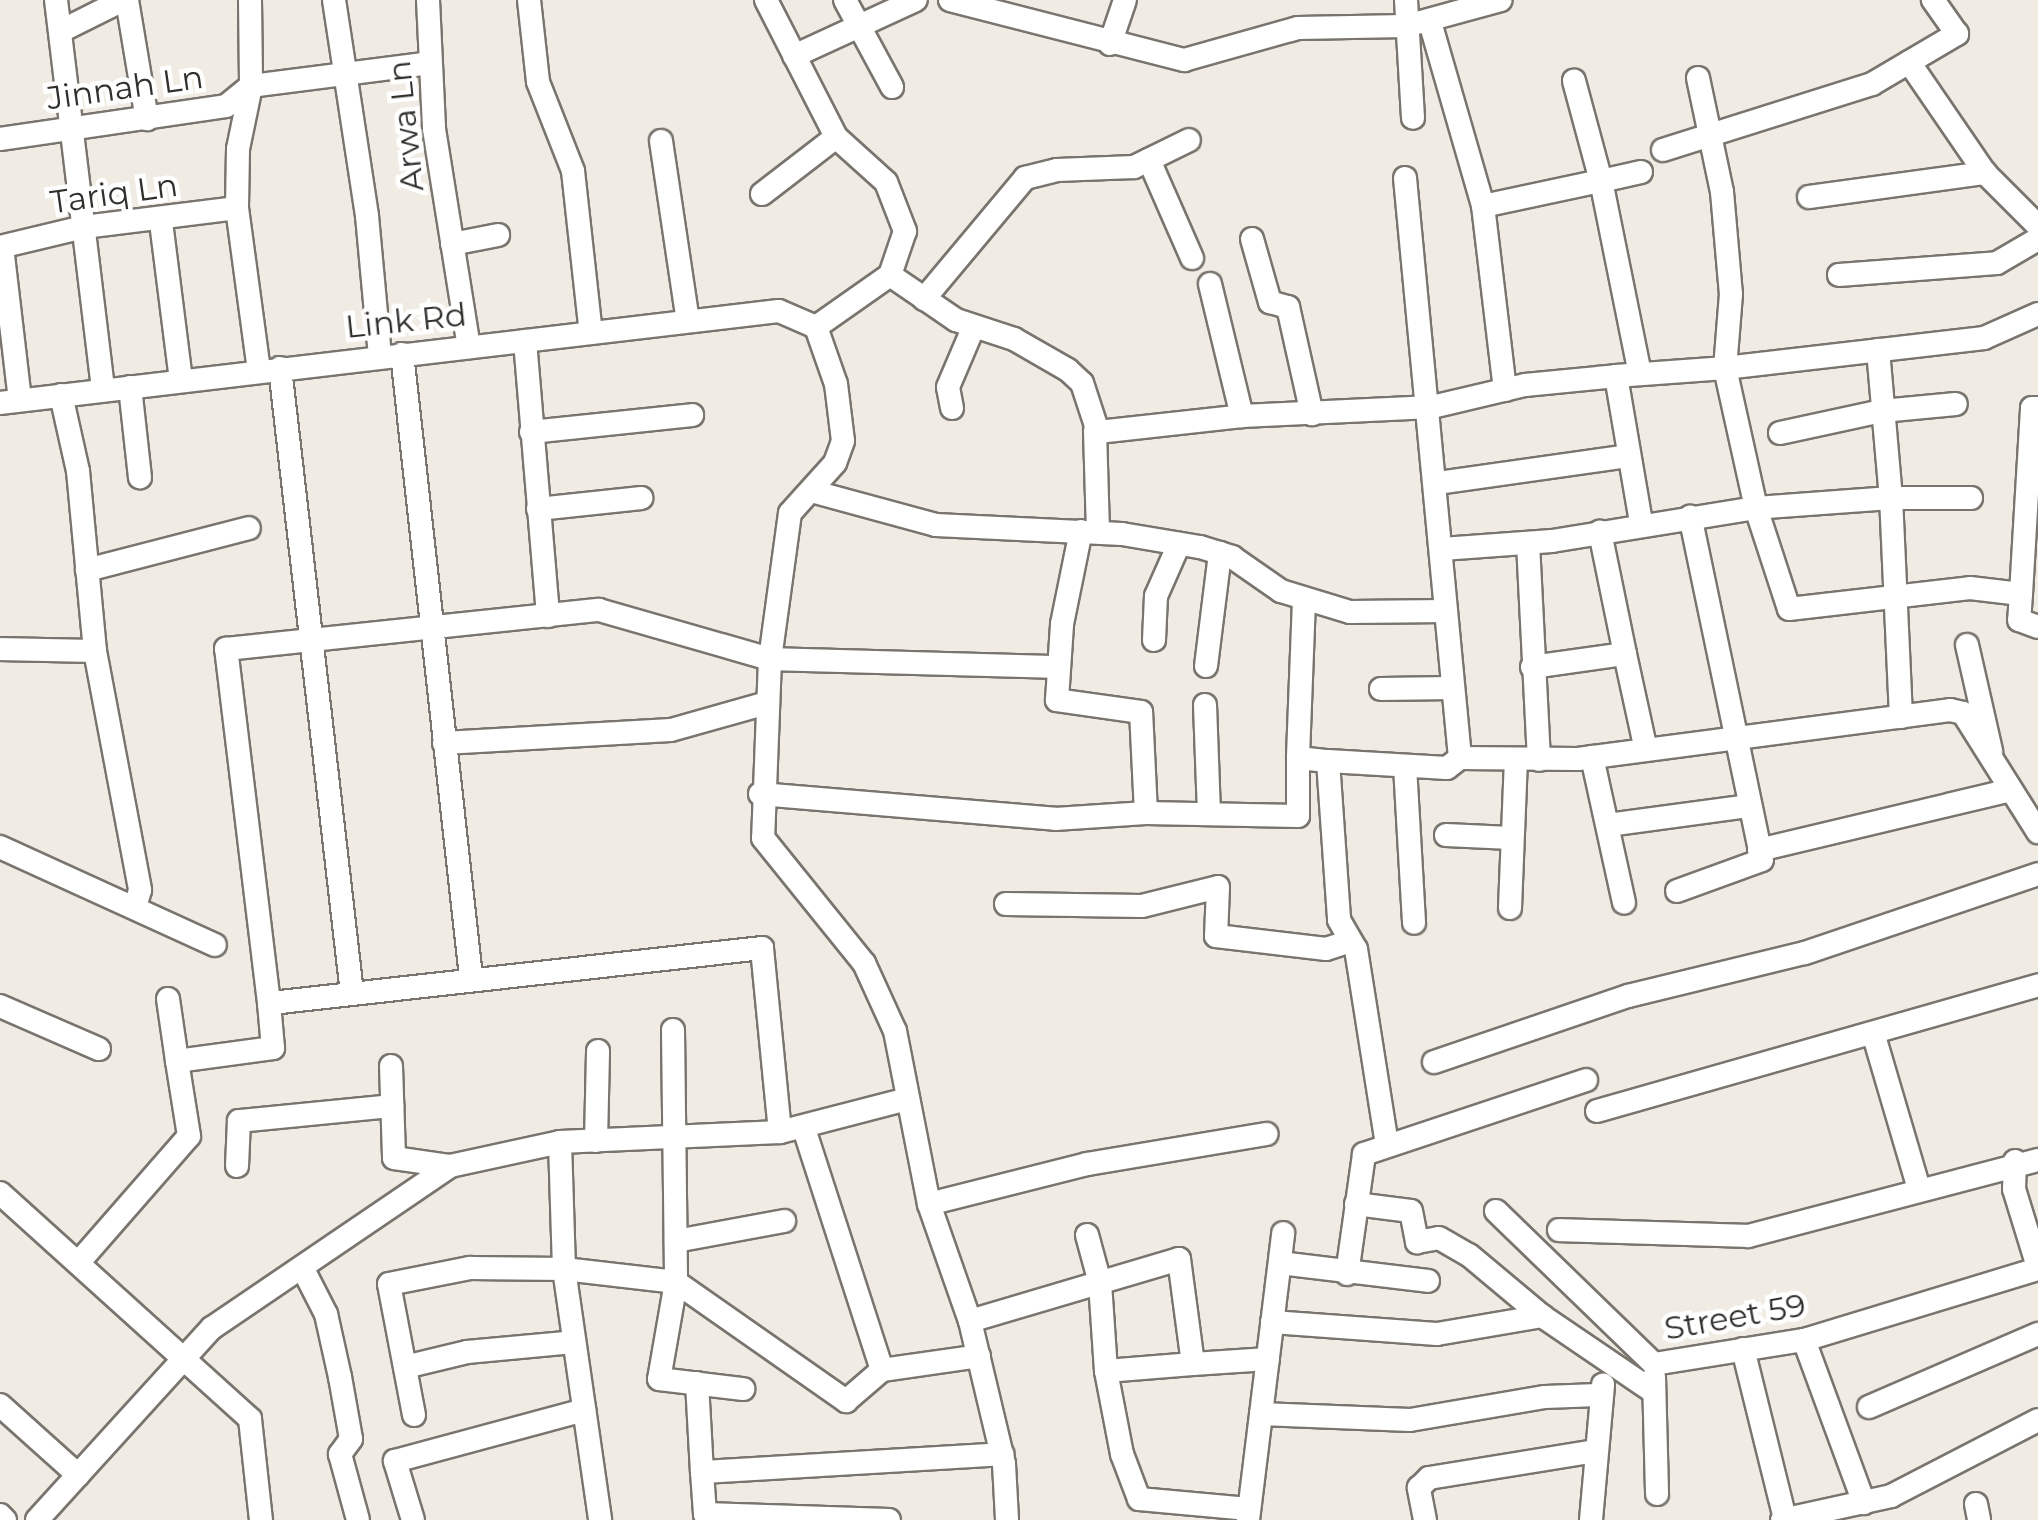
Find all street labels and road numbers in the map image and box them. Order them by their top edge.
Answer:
street label: Jinnah Ln [44,58,206,118]
street label: Arwa Ln [380,59,432,193]
street label: Tariq Ln [48,166,180,222]
street label: Link Rd [344,296,468,346]
street label: Street 59 [1661,1286,1809,1348]

